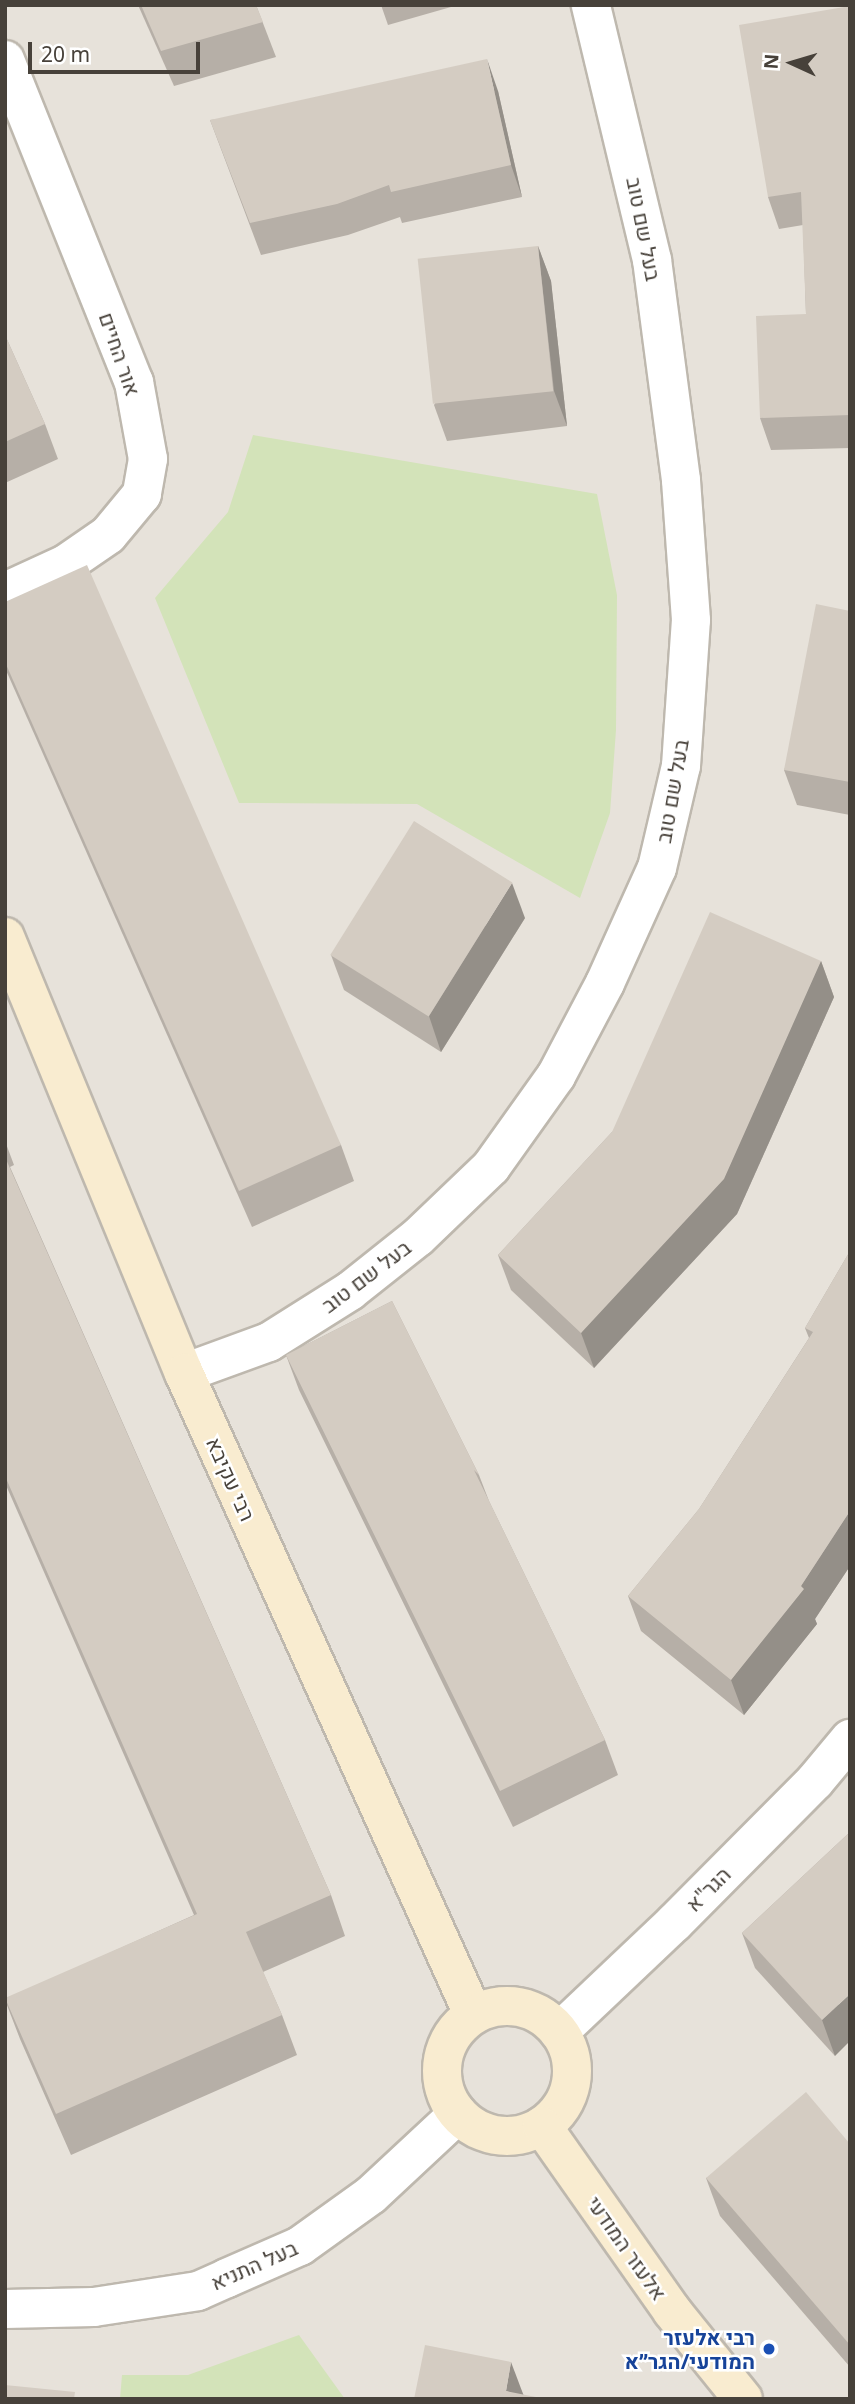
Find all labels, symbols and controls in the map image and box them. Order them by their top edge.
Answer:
scale bar [32,28,203,72]
north arrow [757,28,827,98]
text: 20 m [41,40,90,68]
text: N [758,53,785,70]
street label: בעל שם טוב [622,175,666,283]
street label: אור החיים [94,309,146,399]
street label: בעל שם טוב [650,737,694,845]
street label: בעל שם טוב [316,1234,416,1318]
street label: רבי עקיבא [201,1433,261,1525]
street label: הגר"א [680,1861,736,1917]
street label: אלעזר המודעי [582,2191,672,2305]
street label: בעל התניא [207,2235,301,2295]
place label: רבי אלעזר המודעי/הגר״א [625,2324,755,2374]
marker: רבי אלעזר המודעי/הגר״א [761,2341,777,2357]

